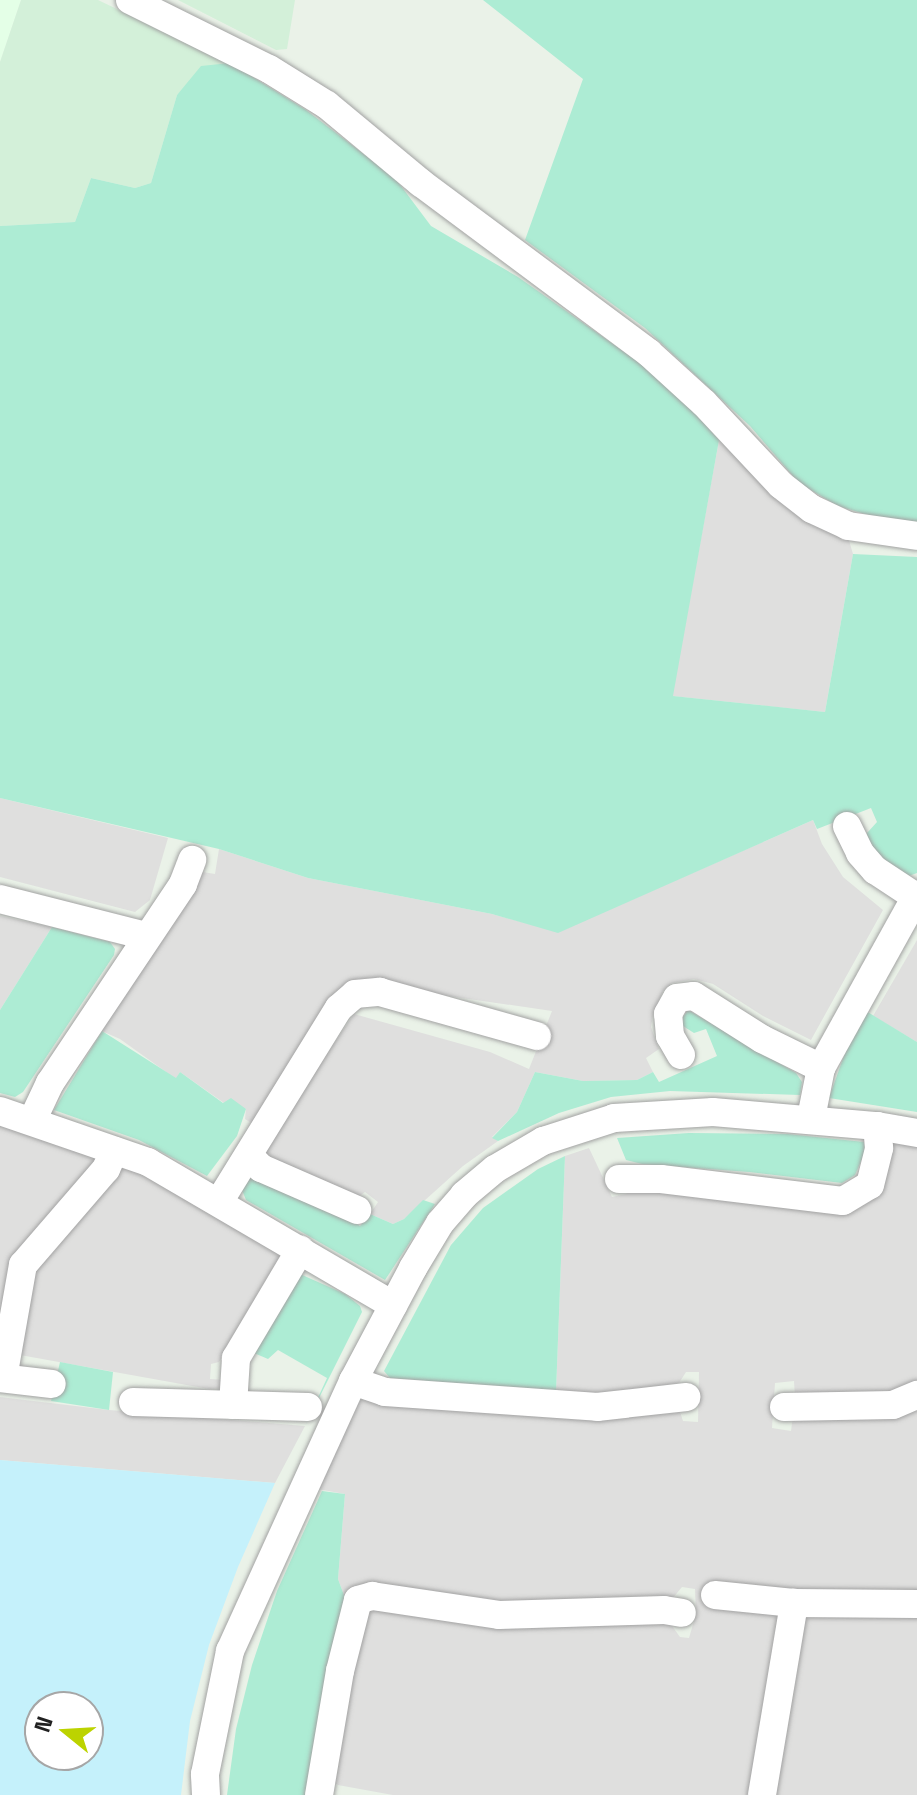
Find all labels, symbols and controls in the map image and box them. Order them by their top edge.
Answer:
north arrow [24,1691,104,1771]
text: N [27,1713,59,1736]

